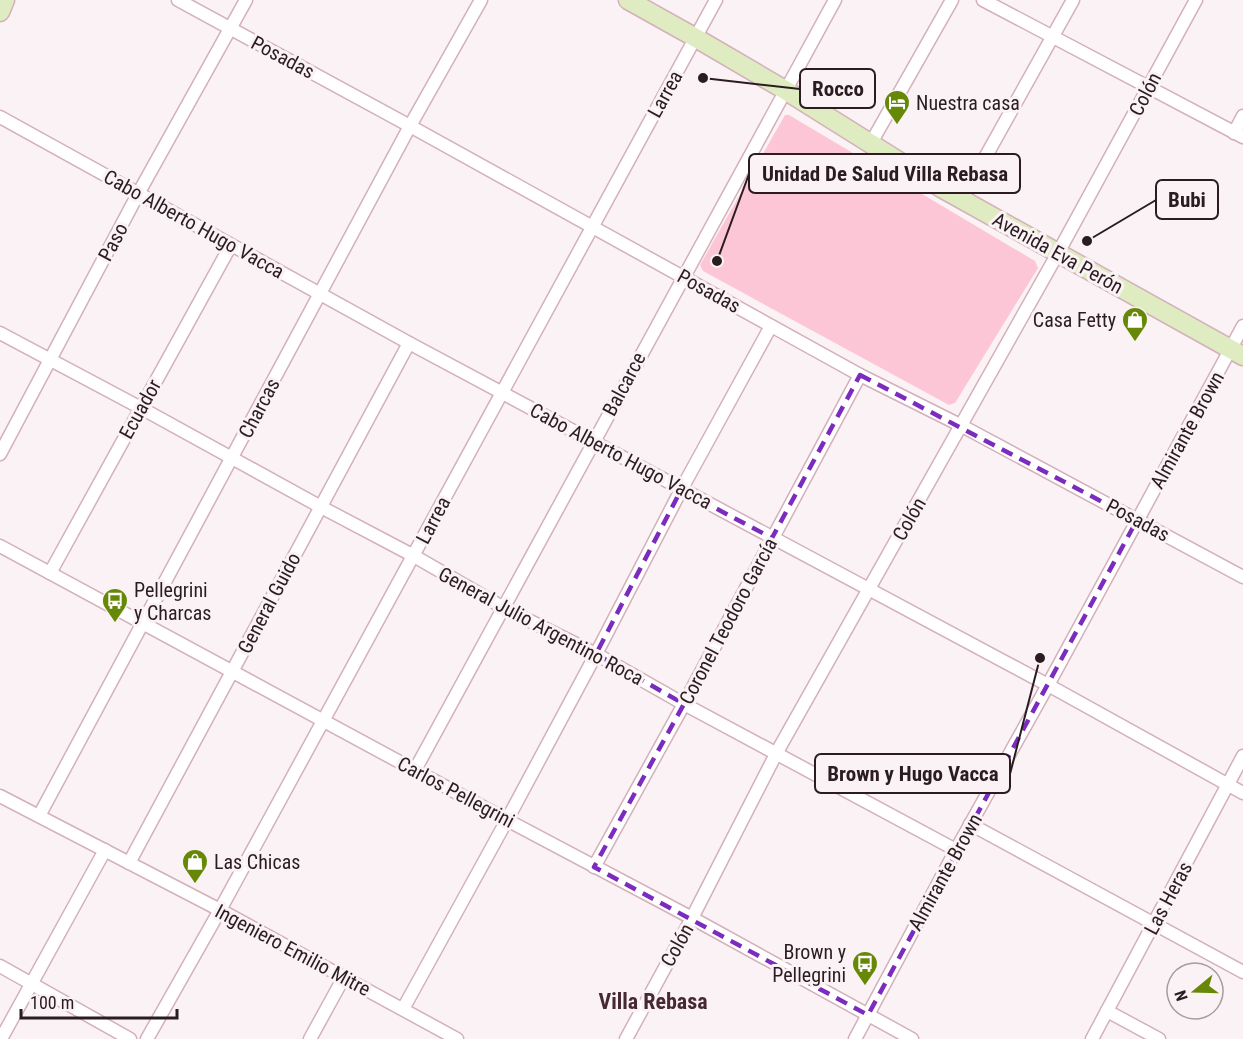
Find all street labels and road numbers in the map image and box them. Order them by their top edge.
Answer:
street label: Posadas [247,30,319,84]
street label: Larrea [642,66,688,122]
street label: Colón [1124,68,1166,120]
street label: Cabo Alberto Hugo Vacca [100,164,288,284]
street label: Avenida Eva Perón [989,207,1127,299]
street label: Paso [93,219,133,265]
street label: Posadas [673,264,745,318]
street label: Balcarce [597,348,651,420]
street label: Almirante Brown [1145,367,1229,493]
street label: Charcas [233,374,285,442]
street label: Ecuador [114,375,166,443]
street label: Cabo Alberto Hugo Vacca [526,398,716,514]
street label: Larrea [411,492,455,548]
street label: Colón [887,493,931,545]
street label: Posadas [1102,493,1174,547]
street label: Coronel Teodoro García [674,534,782,708]
street label: General Guido [232,548,306,658]
street label: General Julio Argentino Roca [434,562,648,690]
street label: Carlos Pellegrini [393,751,519,833]
street label: Almirante Brown [903,809,987,935]
street label: Las Heras [1139,857,1197,939]
street label: Ingeniero Emilio Mitre [211,899,375,1001]
street label: Colón [655,919,699,971]

